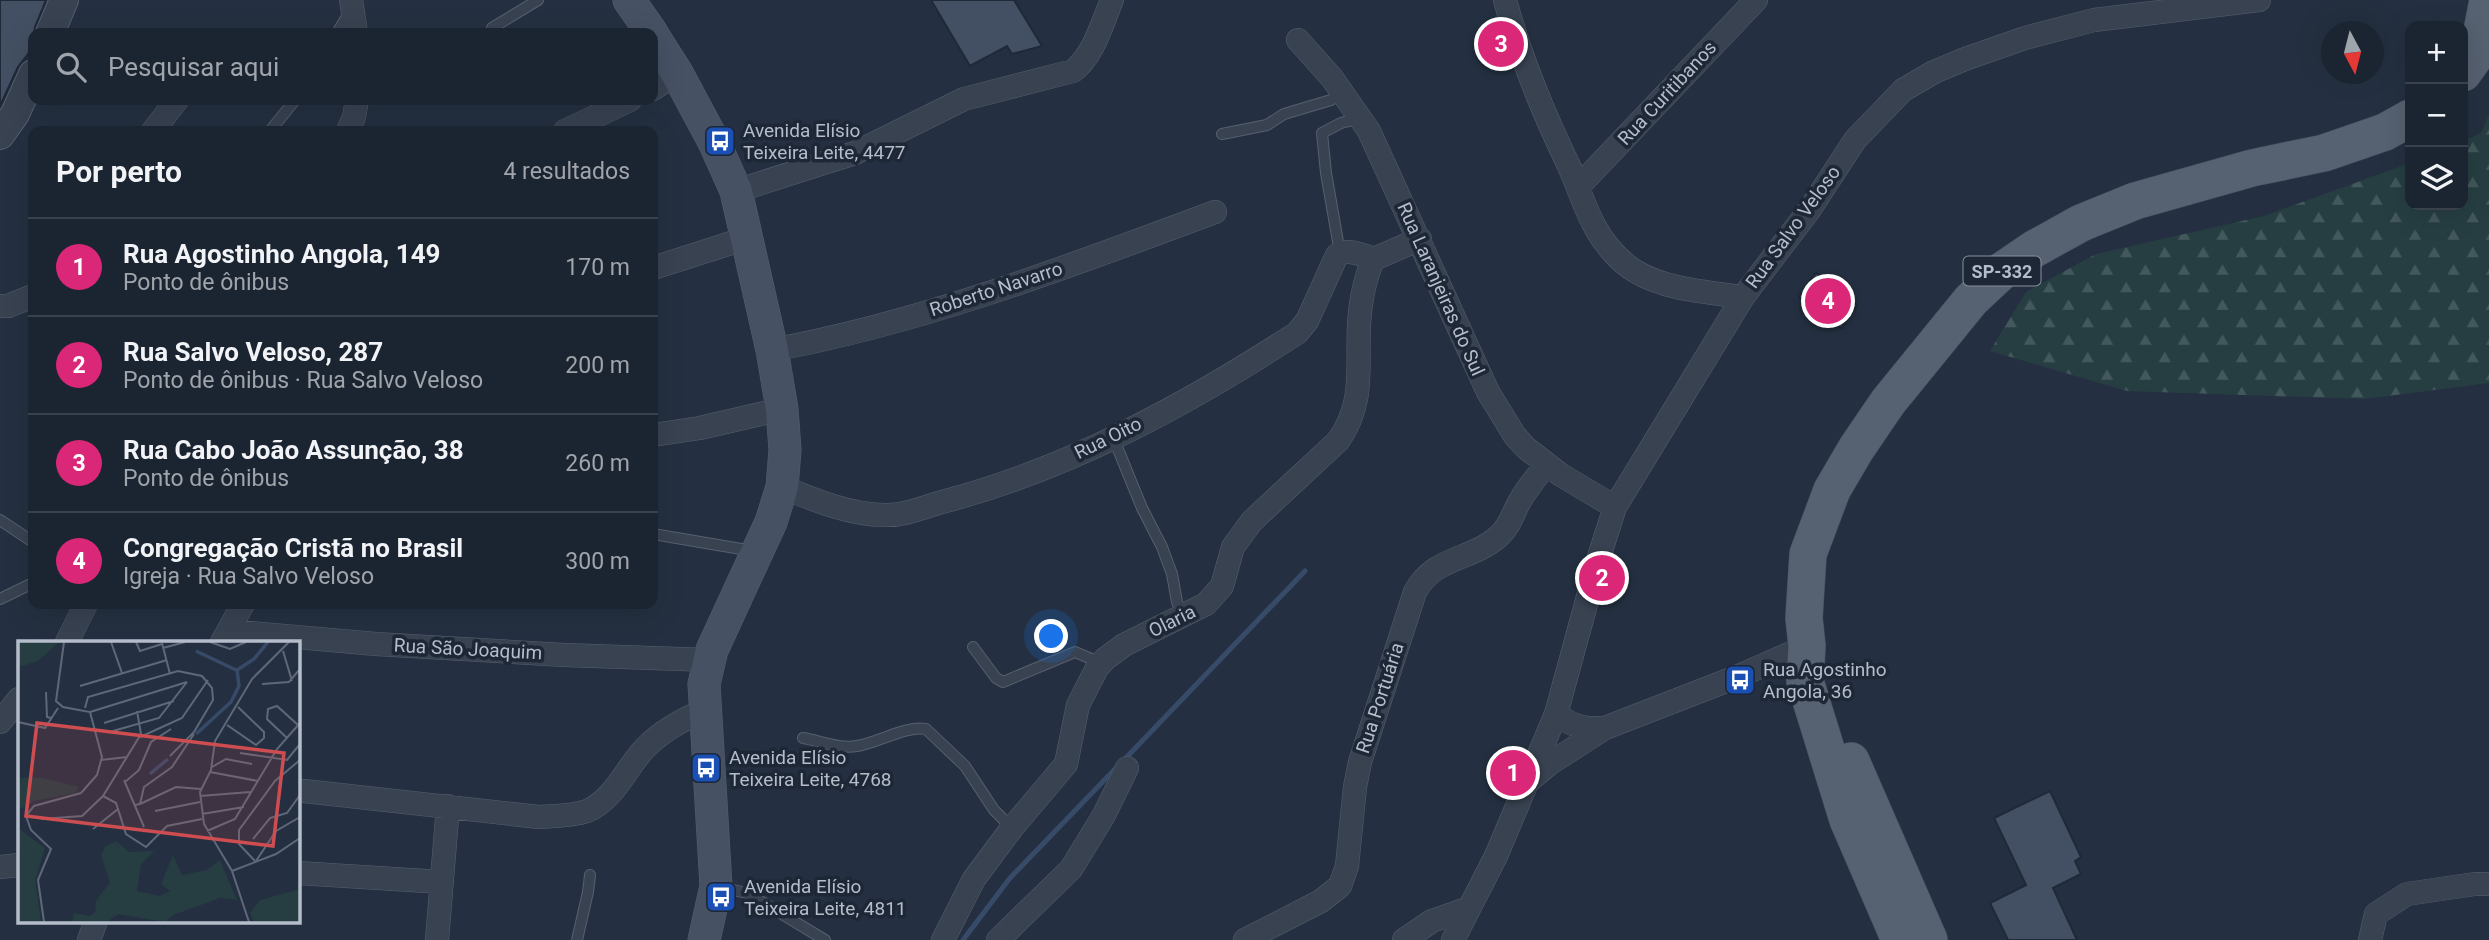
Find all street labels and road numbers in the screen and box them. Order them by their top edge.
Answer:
street label: Rua Curitibanos [1613,36,1721,150]
street label: Rua Salvo Veloso [1741,161,1845,293]
street label: Rua Laranjeiras do Sul [1392,199,1490,379]
road number: SP-332 [1964,256,2040,286]
street label: Roberto Navarro [927,257,1065,321]
street label: Rua Oito [1071,412,1145,464]
street label: Olaria [1145,600,1199,642]
street label: Rua São Joaquim [393,634,543,664]
street label: Rua Portuária [1351,640,1409,756]

